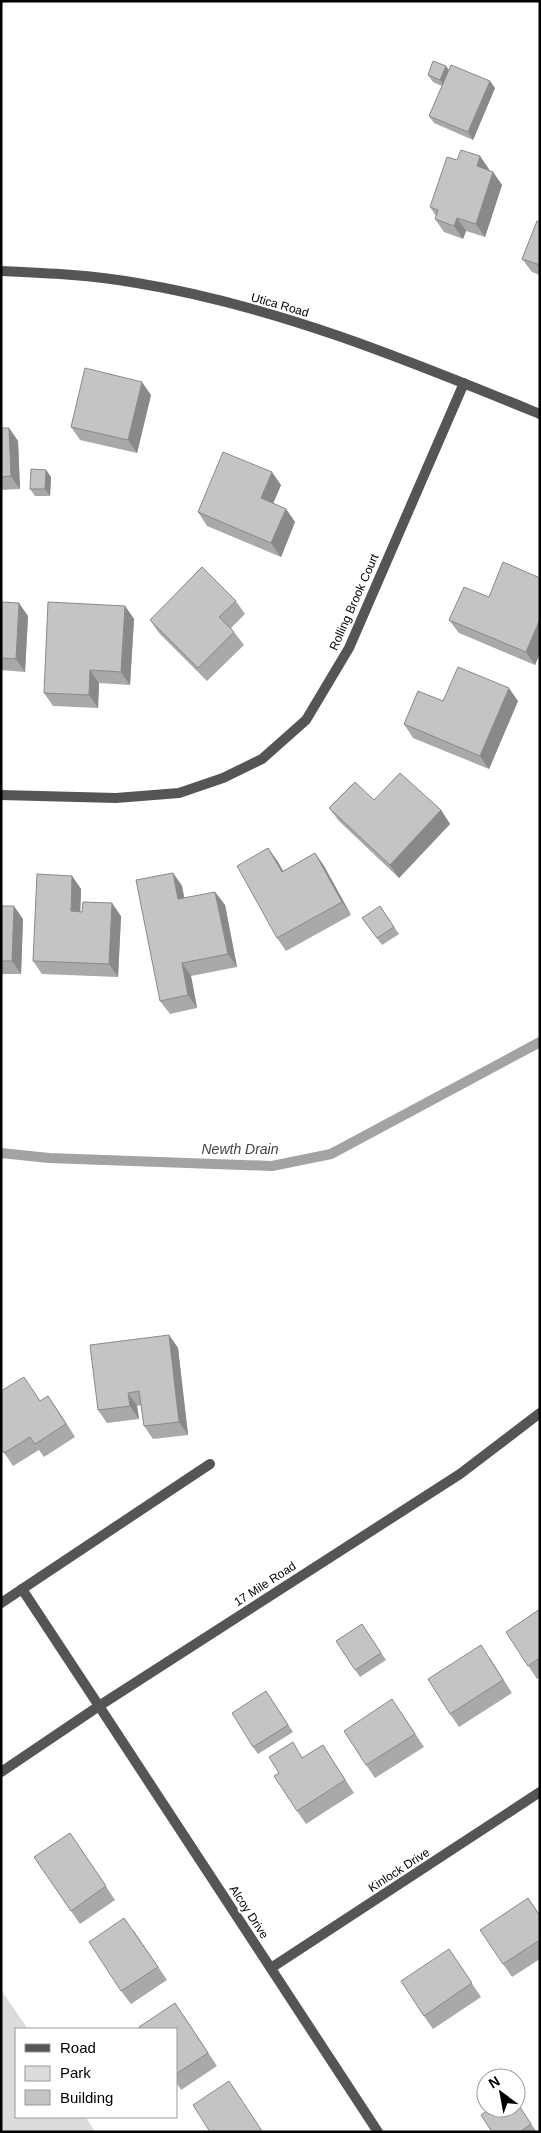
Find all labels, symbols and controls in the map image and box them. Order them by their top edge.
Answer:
street label: Utica Road [250,290,310,320]
street label: Rolling Brook Court [326,551,382,652]
water label: Newth Drain [201,1141,279,1157]
street label: 17 Mile Road [232,1559,298,1609]
street label: Kinlock Drive [366,1845,432,1895]
street label: Alcoy Drive [227,1883,272,1942]
legend [15,2028,178,2118]
text: Road [60,2039,96,2056]
text: Park [60,2064,91,2081]
north arrow [476,2068,526,2118]
text: N [486,2073,503,2091]
text: Building [60,2089,113,2106]

